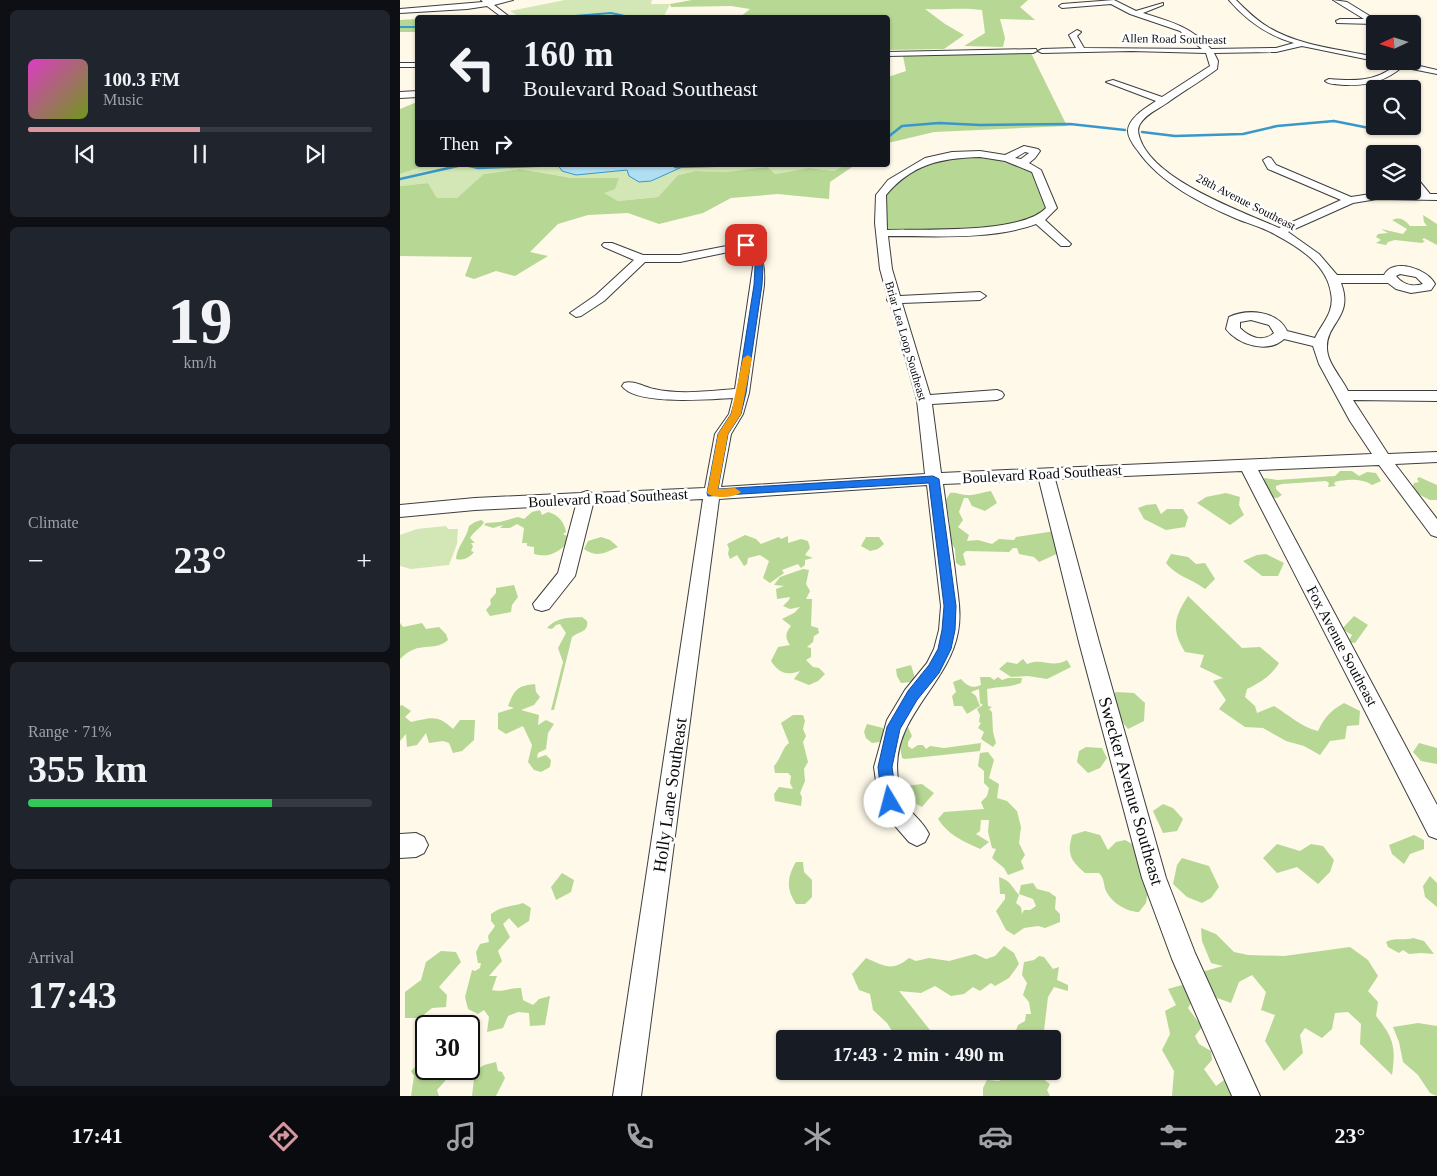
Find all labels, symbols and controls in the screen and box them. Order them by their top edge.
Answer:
north arrow [1366,15,1421,70]
map controls [1366,15,1421,200]
street label: Allen Road Southeast [1122,31,1227,47]
icon: left [440,35,505,100]
text: 160 m [523,35,613,74]
text: 100.3 FM [103,69,180,90]
text: Boulevard Road Southeast [523,76,758,101]
button: search [1366,80,1421,135]
text: Music [103,91,143,108]
icon: right [489,130,517,158]
text: Then [440,133,479,154]
icon: previous [71,140,99,168]
icon: pause [186,140,214,168]
icon: next [301,140,329,168]
button: layers [1366,145,1421,200]
street label: 28th Avenue Southeast [1194,171,1299,233]
pin [725,224,767,266]
icon: arrive [732,231,760,259]
street label: Briar Lea Loop Southeast [882,280,930,403]
text: 19 [168,285,233,357]
text: km/h [184,354,216,371]
street label: Boulevard Road Southeast [962,462,1123,486]
street label: Boulevard Road Southeast [528,486,689,510]
text: Climate [28,514,79,531]
text: 23° [173,539,227,581]
text: − [28,545,44,576]
text: + [356,545,372,576]
street label: Fox Avenue Southeast [1304,583,1381,710]
street label: Swecker Avenue Southeast [1095,695,1167,887]
street label: Holly Lane Southeast [649,716,691,874]
text: Range · 71% [28,723,112,740]
text: 355 km [28,748,147,790]
position arrow [863,775,915,827]
text: Arrival [28,949,74,966]
text: 17:43 [28,974,117,1016]
speed limit sign: 30 [415,1015,480,1080]
text: 17:43 · 2 min · 490 m [833,1044,1004,1065]
icon: directions [266,1119,301,1154]
icon: music [444,1119,479,1154]
icon: phone [622,1119,657,1154]
icon: climate [800,1119,835,1154]
icon: car [978,1119,1013,1154]
icon: filters [1156,1119,1191,1154]
text: 17:41 [72,1123,123,1148]
text: 23° [1335,1123,1365,1148]

